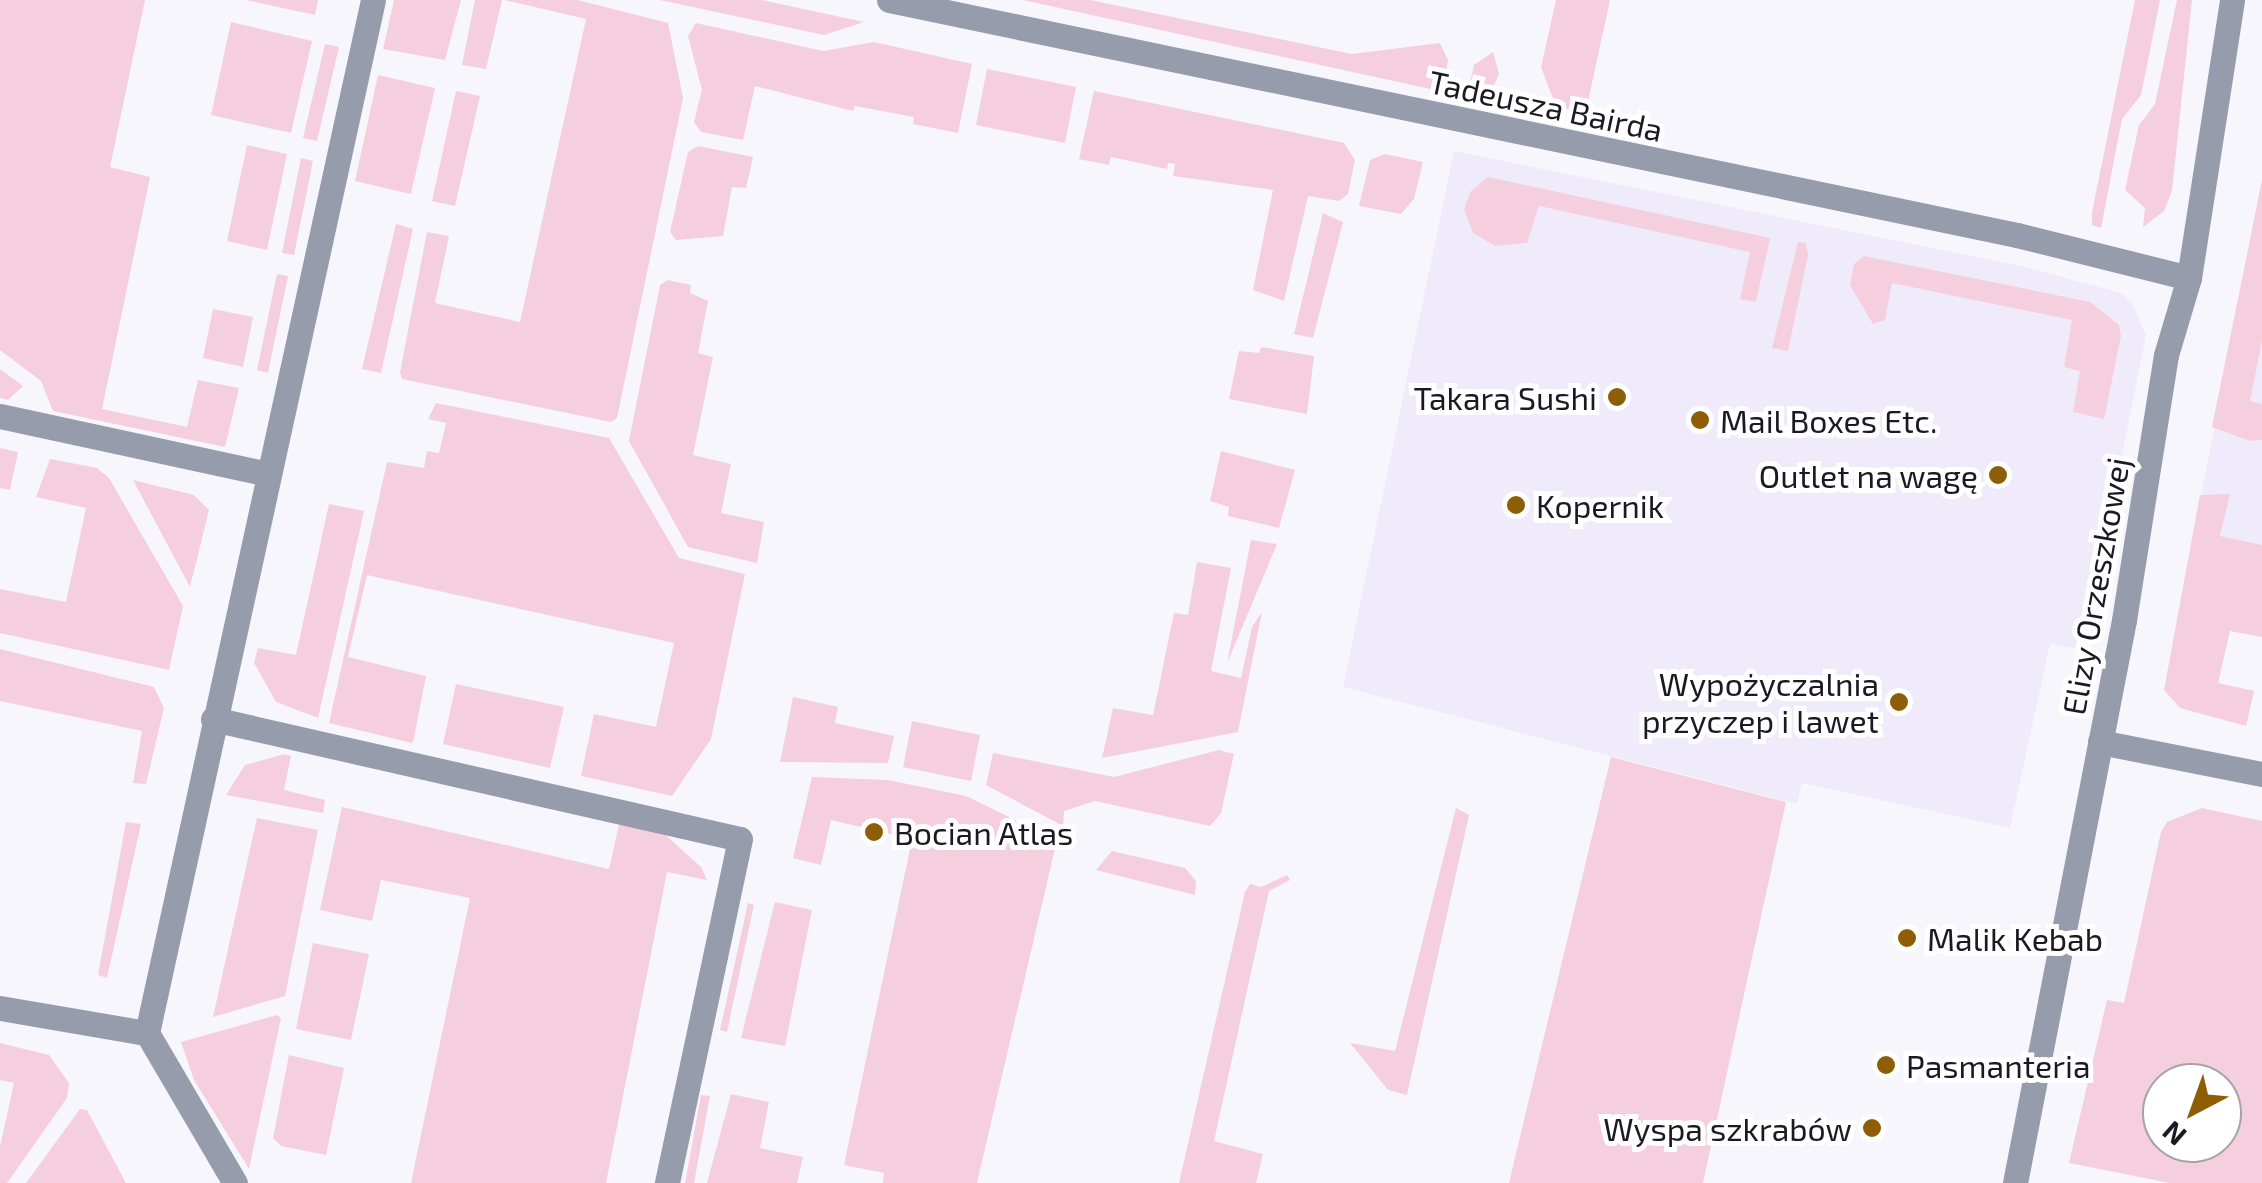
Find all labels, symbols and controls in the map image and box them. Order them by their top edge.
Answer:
street label: Tadeusza Bairda [1426,61,1666,149]
place label: Takara Sushi [1413,378,1597,416]
marker: Takara Sushi [1606,386,1628,408]
place label: Mail Boxes Etc. [1720,401,1938,439]
marker: Mail Boxes Etc. [1689,409,1711,431]
street label: Elizy Orzeszkowej [2053,454,2137,718]
place label: Outlet na wagę [1758,456,1978,494]
marker: Outlet na wagę [1987,464,2009,486]
place label: Kopernik [1536,486,1664,524]
marker: Kopernik [1505,494,1527,516]
place label: Wypożyczalnia przyczep i lawet [1642,665,1879,740]
marker: Wypożyczalnia przyczep i lawet [1888,691,1910,713]
place label: Bocian Atlas [894,813,1074,851]
marker: Bocian Atlas [863,821,885,843]
place label: Malik Kebab [1927,919,2103,957]
marker: Malik Kebab [1896,927,1918,949]
place label: Pasmanteria [1906,1046,2090,1084]
marker: Pasmanteria [1875,1054,1897,1076]
north arrow [2142,1063,2242,1163]
place label: Wyspa szkrabów [1603,1109,1852,1147]
text: N [2155,1115,2192,1154]
marker: Wyspa szkrabów [1861,1117,1883,1139]

